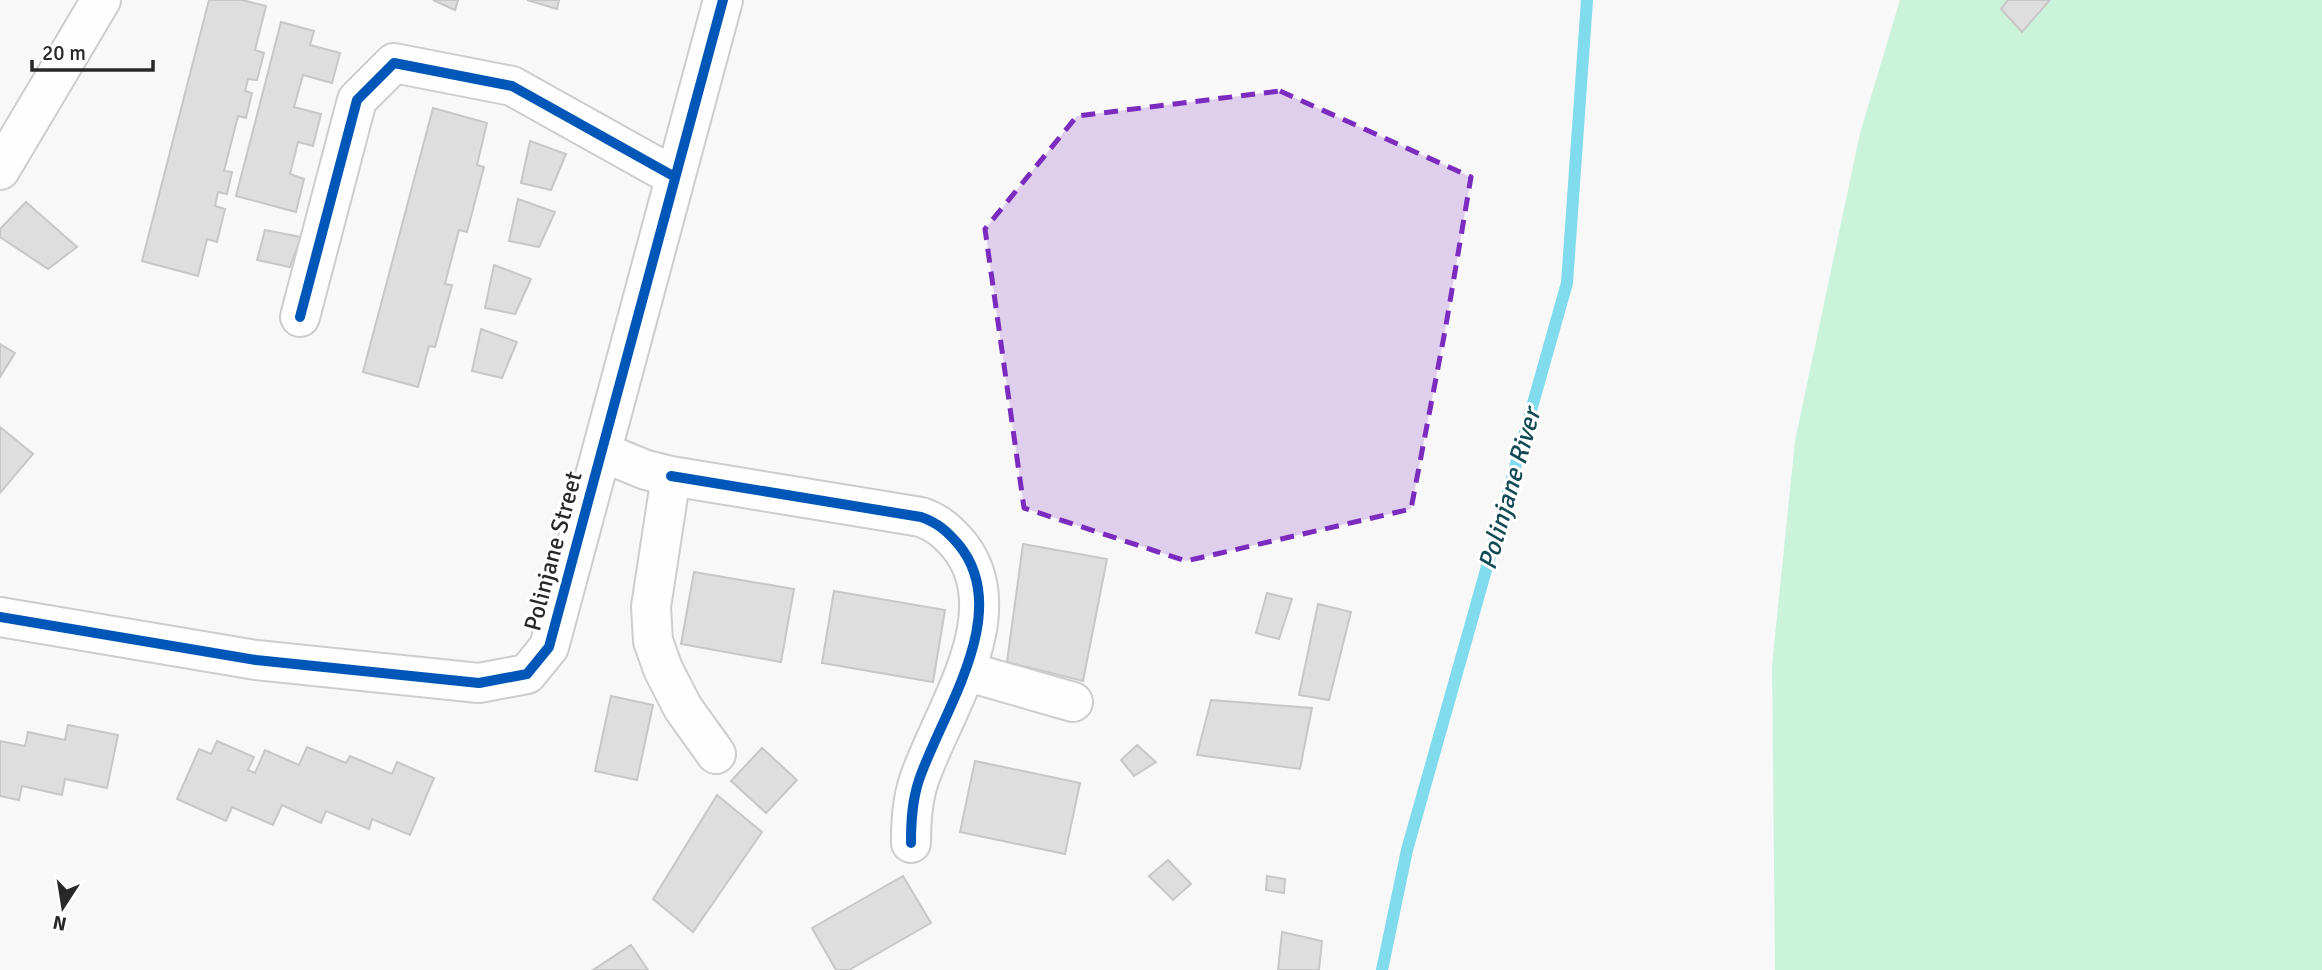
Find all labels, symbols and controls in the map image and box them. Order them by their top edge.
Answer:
scale bar [32,28,152,72]
text: 20 m [42,40,86,66]
water label: Polinjane River [1472,402,1549,574]
street label: Polinjane Street [517,468,589,634]
north arrow [28,872,98,942]
text: N [51,910,69,936]

